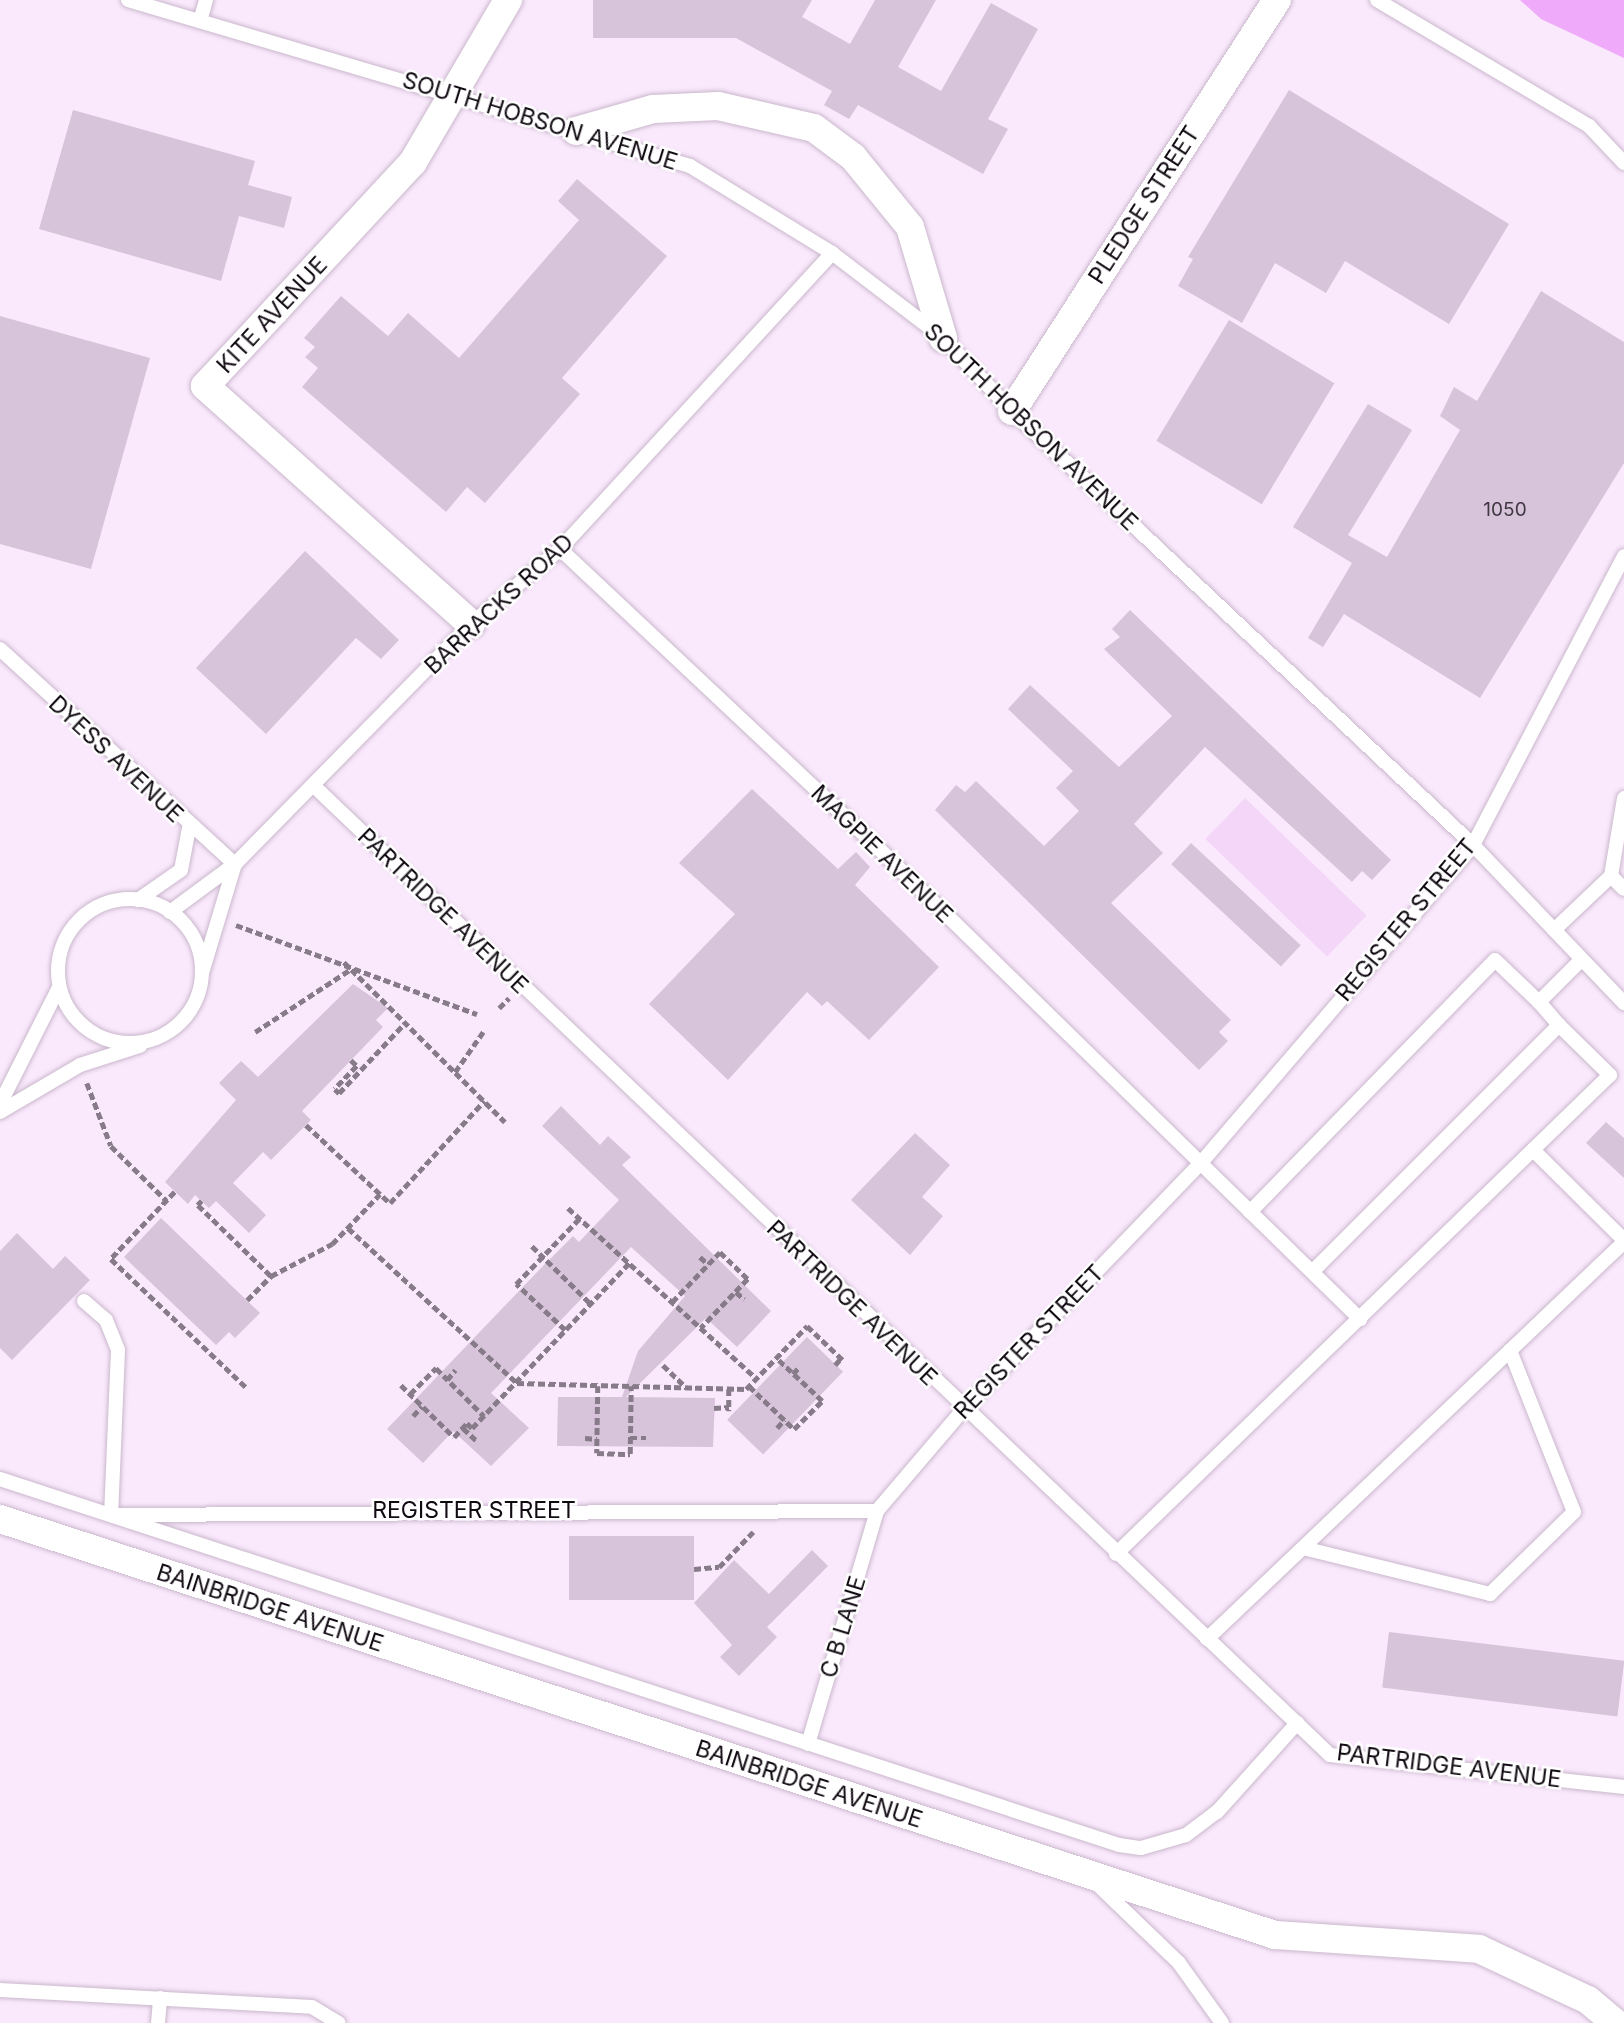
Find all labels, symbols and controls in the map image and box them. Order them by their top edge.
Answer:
street label: SOUTH HOBSON AVENUE [399,66,681,176]
street label: PLEDGE STREET [1083,121,1205,289]
street label: KITE AVENUE [211,251,333,379]
street label: SOUTH HOBSON AVENUE [919,318,1143,536]
house number: 1050 [1483,499,1527,521]
street label: BARRACKS ROAD [419,528,579,680]
street label: DYESS AVENUE [43,690,189,828]
street label: MAGPIE AVENUE [805,779,959,929]
street label: PARTRIDGE AVENUE [352,823,534,999]
street label: REGISTER STREET [1330,833,1482,1007]
street label: PARTRIDGE AVENUE [761,1215,943,1391]
street label: REGISTER STREET [948,1259,1110,1425]
street label: REGISTER STREET [372,1496,576,1524]
street label: BAINBRIDGE AVENUE [153,1558,387,1658]
street label: C B LANE [814,1573,872,1681]
street label: BAINBRIDGE AVENUE [692,1734,926,1834]
street label: PARTRIDGE AVENUE [1335,1739,1563,1793]

